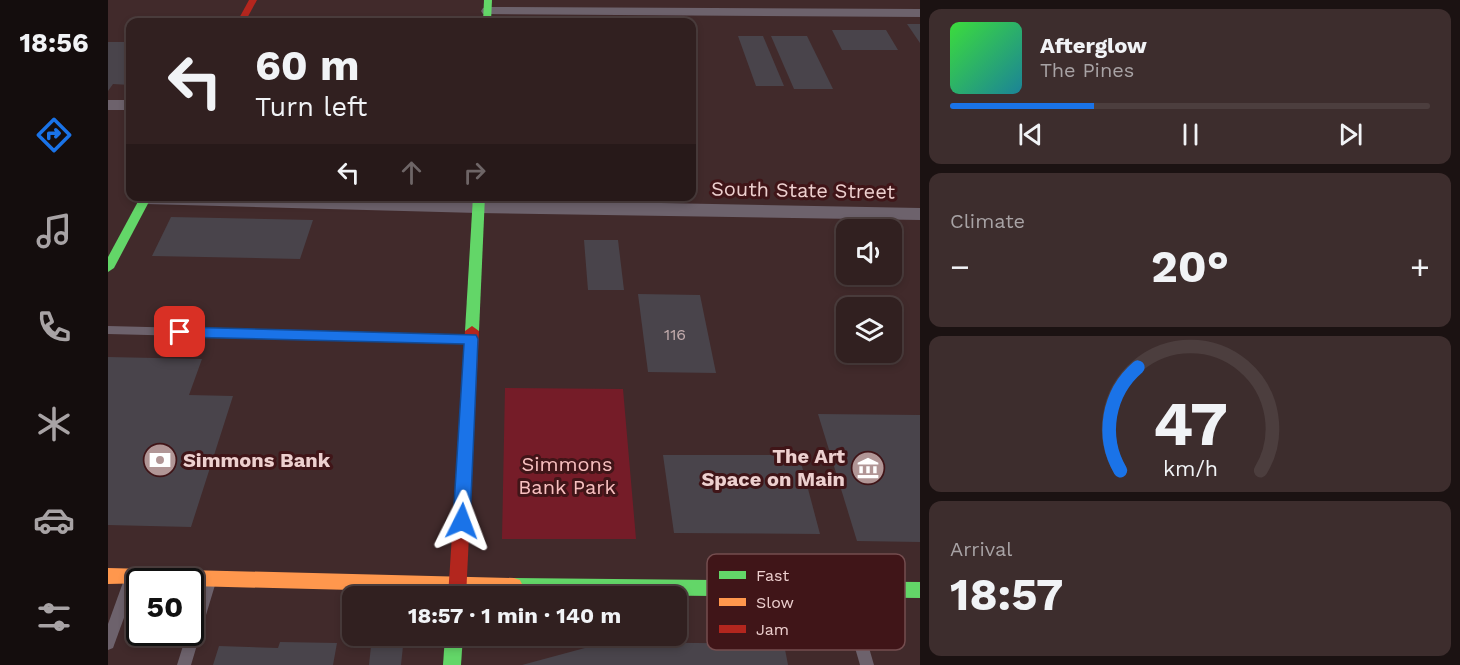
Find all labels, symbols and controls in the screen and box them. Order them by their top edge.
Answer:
text: 18:56 [19,27,89,59]
text: Afterglow [1040,33,1147,58]
text: 60 m [255,41,359,90]
icon: left [156,42,234,120]
text: The Pines [1040,58,1134,82]
text: Turn left [255,91,367,123]
icon: directions [33,114,75,156]
icon: previous [1014,118,1047,151]
icon: pause [1174,118,1207,151]
icon: next [1334,118,1367,151]
icon: left [332,156,365,189]
icon: ahead [395,156,428,189]
icon: right [458,156,491,189]
street label: South State Street [711,176,896,204]
text: Climate [950,209,1025,233]
icon: music [33,210,75,252]
map controls [836,219,902,363]
button: sound [836,219,902,285]
text: 20° [1151,240,1229,293]
text: − [950,247,970,286]
text: + [1410,247,1430,286]
button: layers [836,297,902,363]
icon: phone [33,306,75,348]
pin [154,306,205,357]
icon: arrive [163,315,196,348]
house number: 116 [664,325,686,344]
text: 47 [1152,388,1228,461]
icon: climate [33,403,75,445]
bank icon: Simmons Bank [142,442,178,478]
place label: The Art Space on Main [701,444,845,491]
place label: Simmons Bank [183,448,331,472]
museum icon: The Art Space on Main [850,450,886,486]
park label: Simmons Bank Park [518,452,616,499]
text: km/h [1162,457,1218,482]
position arrow [430,489,494,553]
icon: car [33,499,75,541]
text: Arrival [950,537,1012,561]
legend [707,554,905,650]
text: Fast [756,566,789,585]
speed limit sign: 50 [126,568,204,646]
text: 18:57 [950,568,1063,621]
text: Slow [756,593,794,612]
icon: filters [33,596,75,638]
text: 18:57 · 1 min · 140 m [408,603,621,628]
text: Jam [756,620,789,639]

